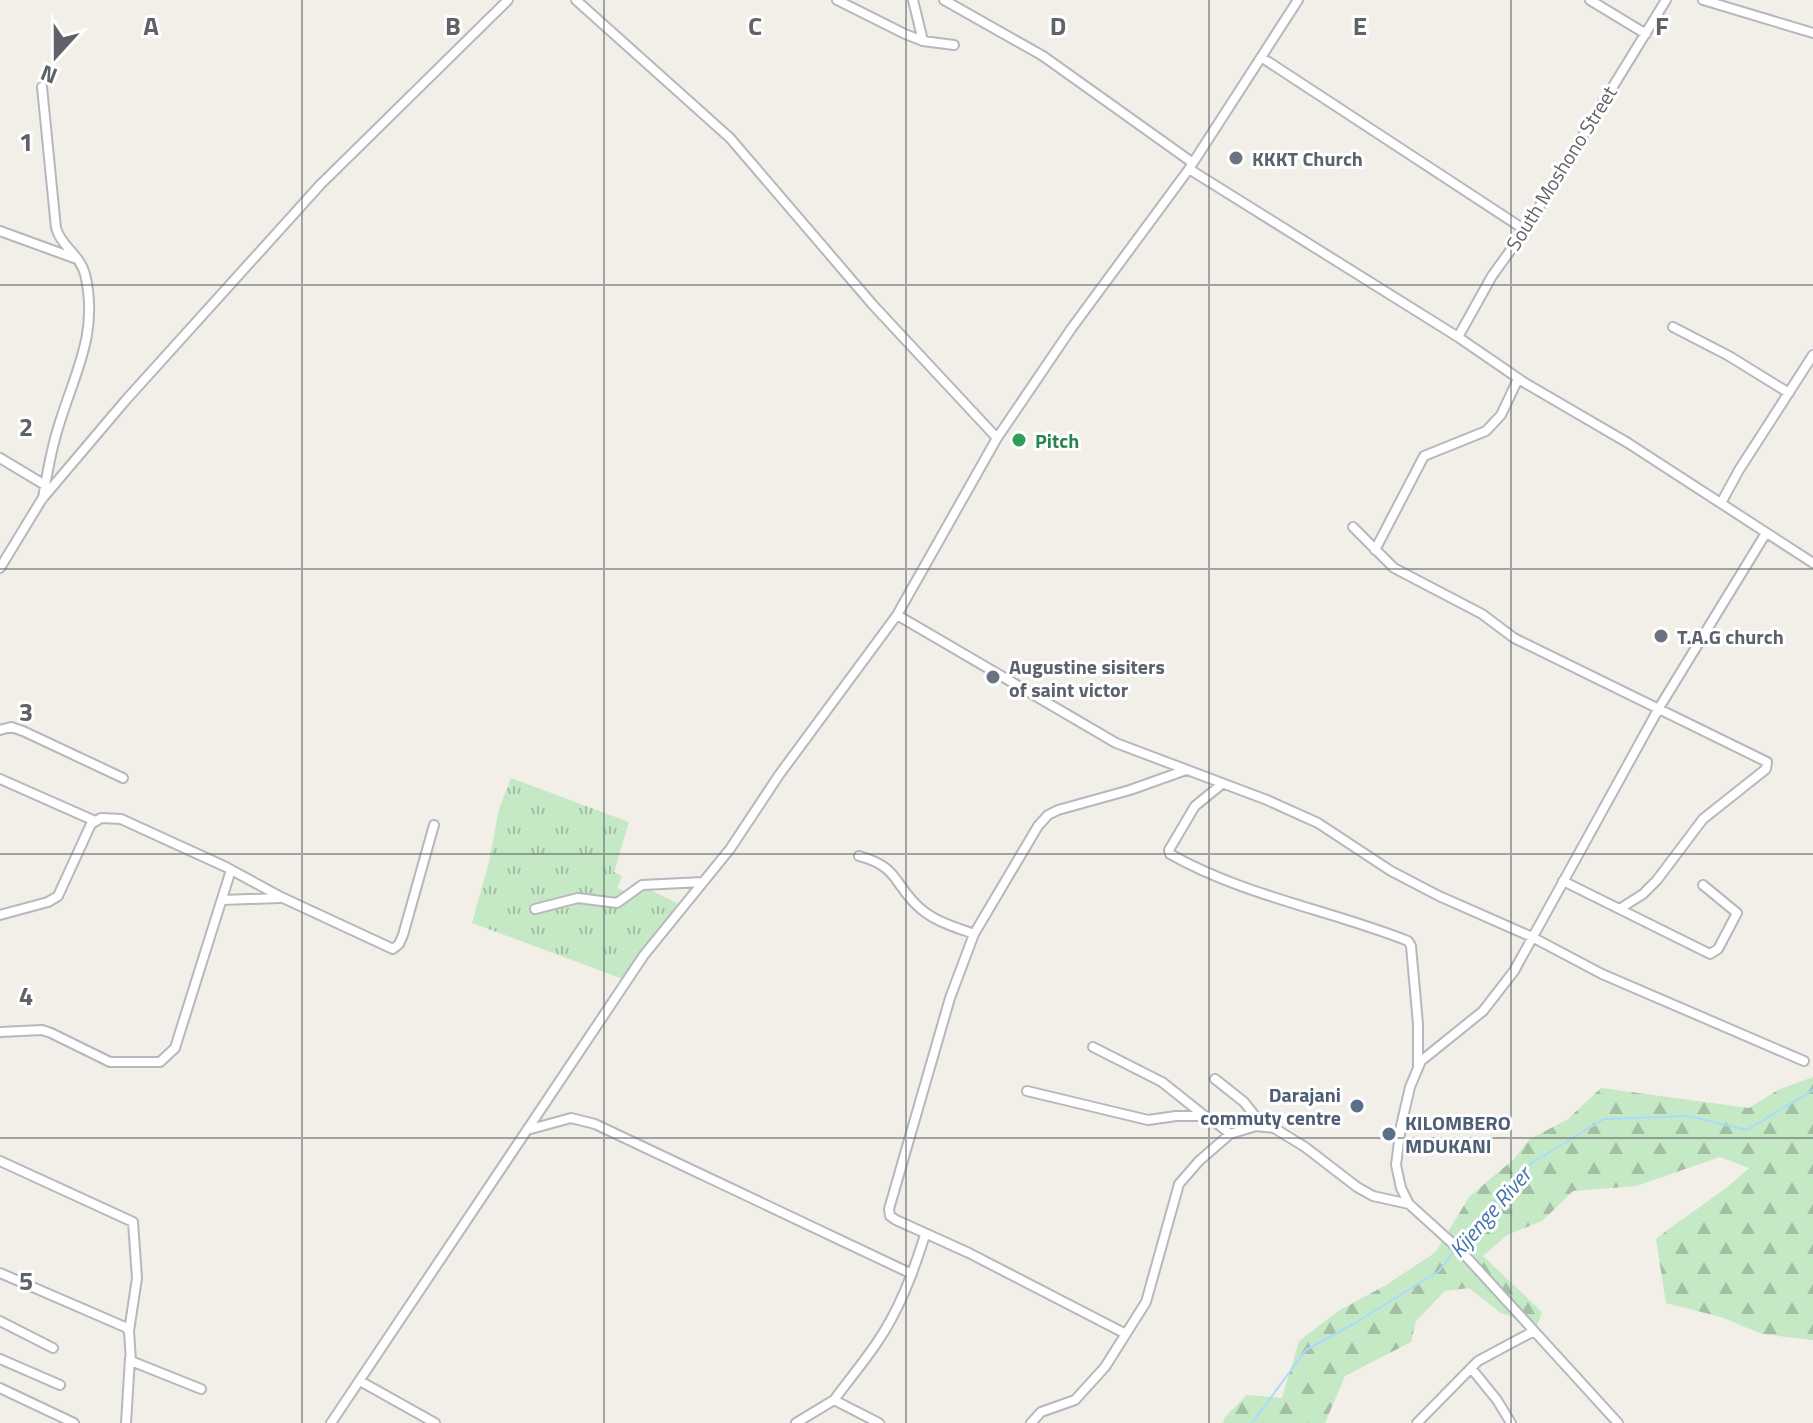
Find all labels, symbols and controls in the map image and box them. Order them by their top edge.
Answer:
text: A [143,6,159,45]
text: B [445,6,461,45]
text: C [748,6,762,45]
text: D [1050,6,1066,45]
text: E [1353,6,1367,45]
text: F [1655,6,1669,45]
north arrow [16,16,96,96]
text: N [36,56,62,93]
street label: South Moshono Street [1498,80,1624,256]
text: 1 [19,122,33,161]
place label: KKKT Church [1252,143,1363,174]
marker: KKKT Church [1227,149,1245,167]
text: 2 [19,407,33,446]
place label: Pitch [1035,425,1079,456]
marker: Pitch [1010,431,1028,449]
place label: T.A.G church [1677,621,1784,652]
marker: T.A.G church [1652,627,1670,645]
place label: Augustine sisiters of saint victor [1009,651,1165,705]
marker: Augustine sisiters of saint victor [984,668,1002,686]
text: 3 [19,692,33,731]
text: 4 [19,976,33,1015]
place label: Darajani commuty centre [1200,1079,1341,1133]
marker: Darajani commuty centre [1348,1097,1366,1115]
place label: KILOMBERO MDUKANI [1405,1107,1511,1161]
marker: KILOMBERO MDUKANI [1380,1125,1398,1143]
water label: Kijenge River [1441,1157,1541,1265]
text: 5 [19,1261,33,1300]

